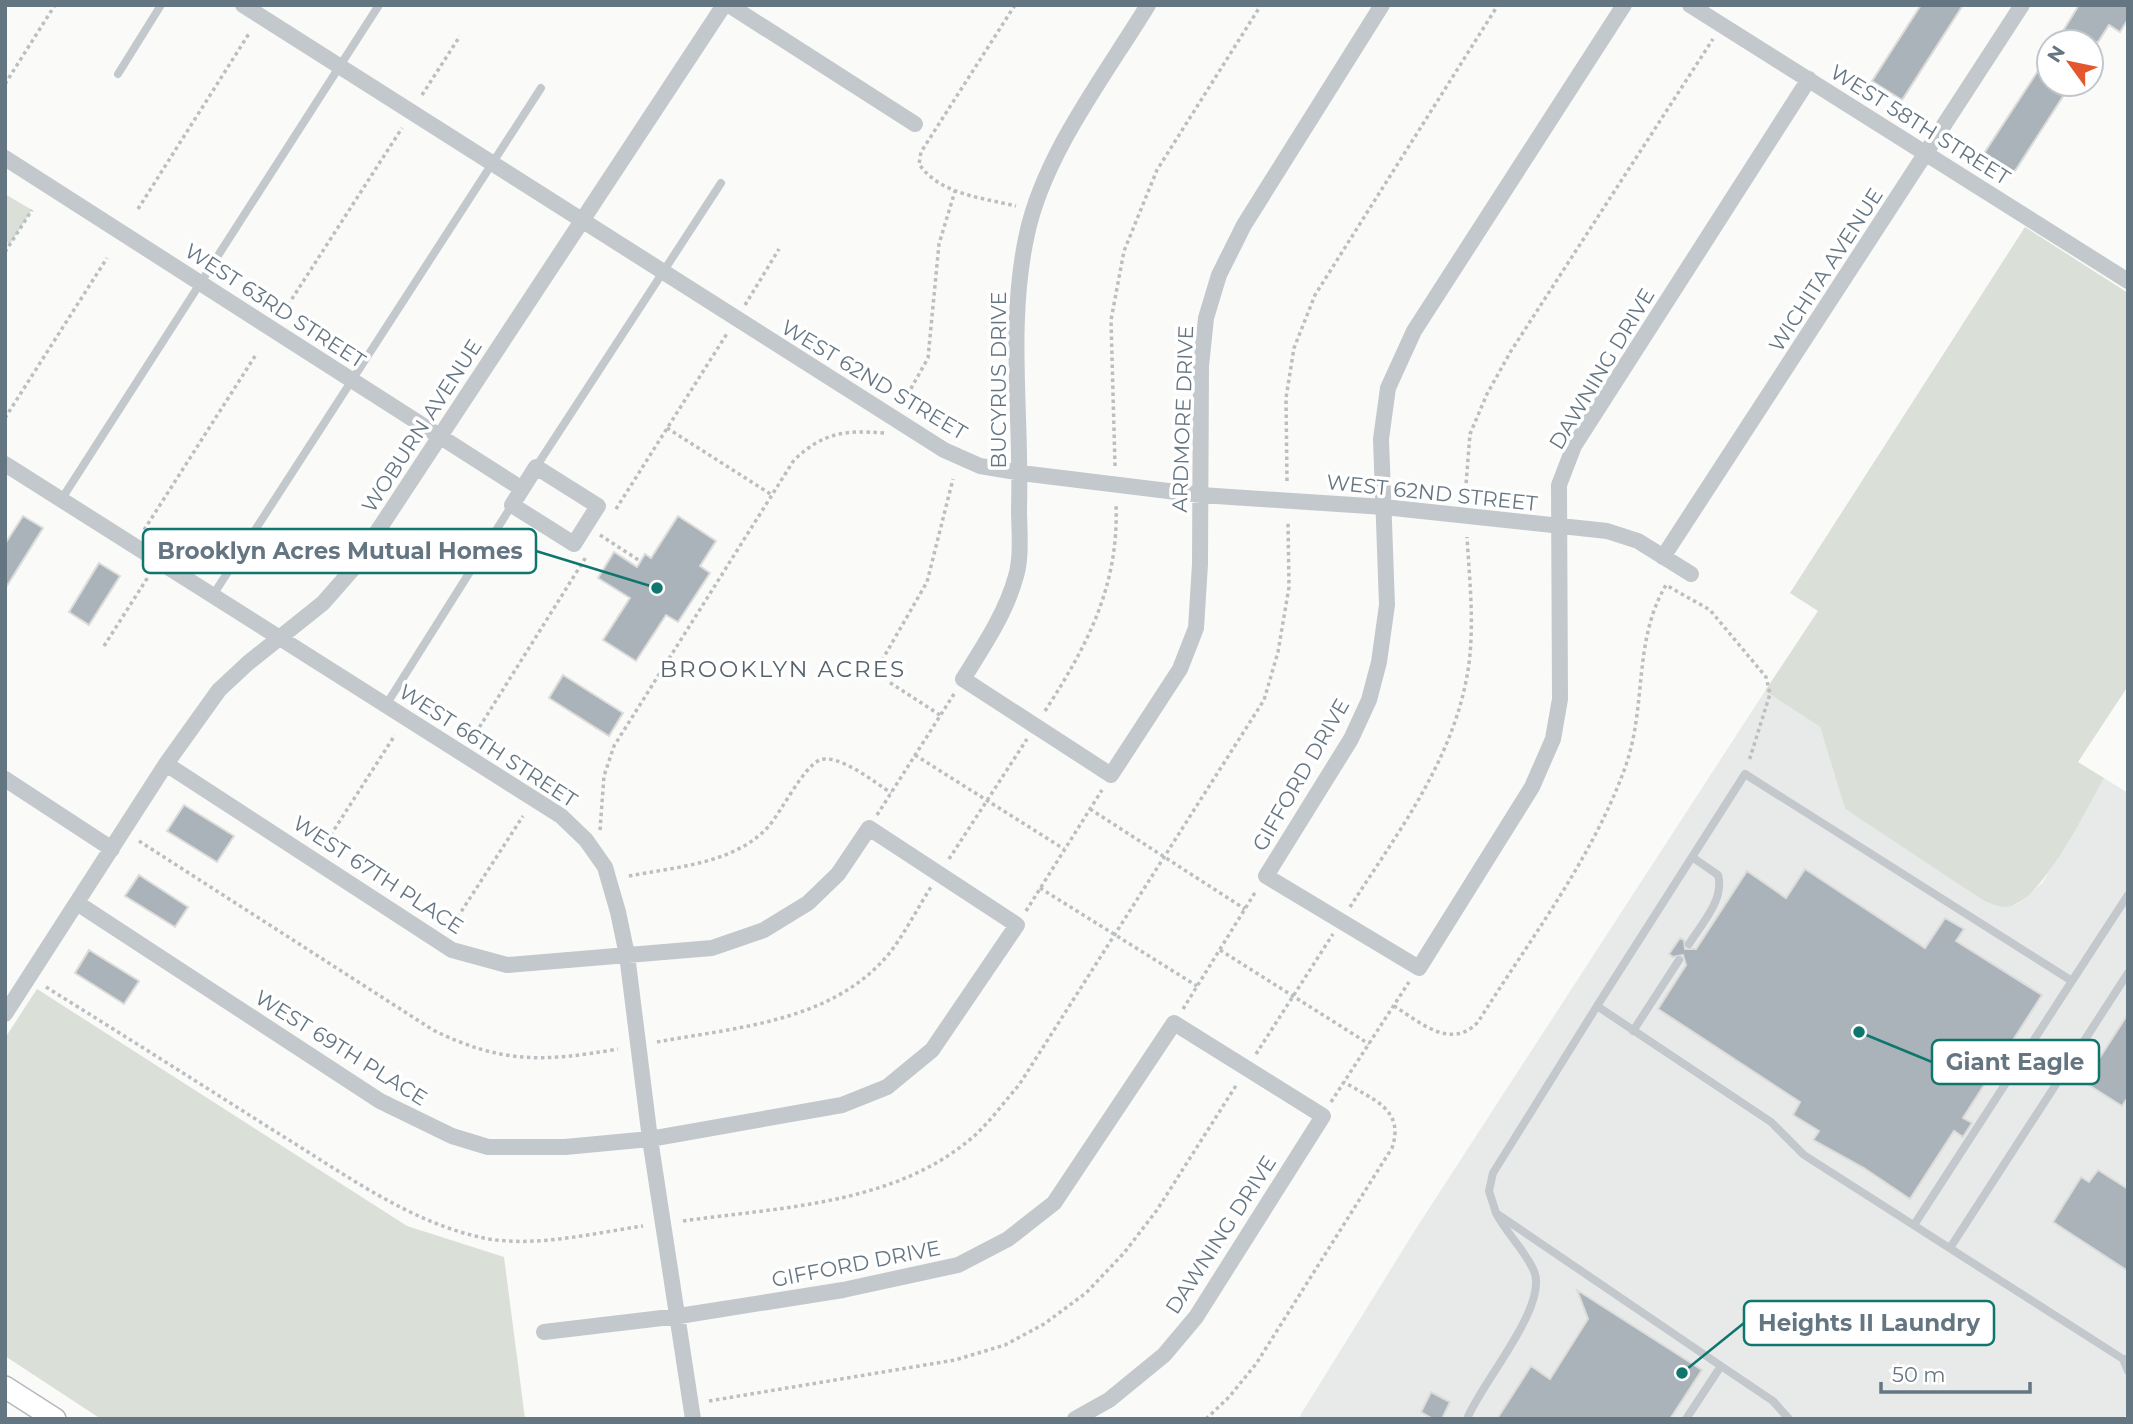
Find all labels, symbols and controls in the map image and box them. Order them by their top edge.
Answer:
north arrow [2035,28,2105,98]
text: N [2042,41,2070,67]
street label: WEST 58TH STREET [1826,59,2015,190]
street label: WICHITA AVENUE [1763,183,1888,356]
street label: WEST 63RD STREET [180,238,370,373]
street label: DAWNING DRIVE [1544,284,1660,454]
street label: BUCYRUS DRIVE [986,291,1011,469]
street label: WEST 62ND STREET [777,314,972,445]
street label: ARDMORE DRIVE [1167,325,1198,513]
street label: WOBURN AVENUE [356,335,487,517]
street label: WEST 62ND STREET [1325,469,1539,516]
callout: Brooklyn Acres Mutual Homes [143,529,536,573]
text: Brooklyn Acres Mutual Homes [157,537,523,565]
district label: BROOKLYN ACRES [660,655,906,683]
street label: WEST 66TH STREET [394,679,582,813]
street label: GIFFORD DRIVE [1247,694,1354,855]
street label: WEST 67TH PLACE [288,810,468,939]
street label: WEST 69TH PLACE [251,984,432,1111]
callout: Giant Eagle [1932,1040,2099,1084]
text: Giant Eagle [1946,1048,2084,1076]
street label: DAWNING DRIVE [1160,1151,1281,1319]
street label: GIFFORD DRIVE [769,1235,943,1292]
callout: Heights II Laundry [1744,1301,1994,1345]
text: Heights II Laundry [1758,1309,1980,1337]
scale bar [1881,1350,2030,1394]
text: 50 m [1892,1362,1946,1387]

